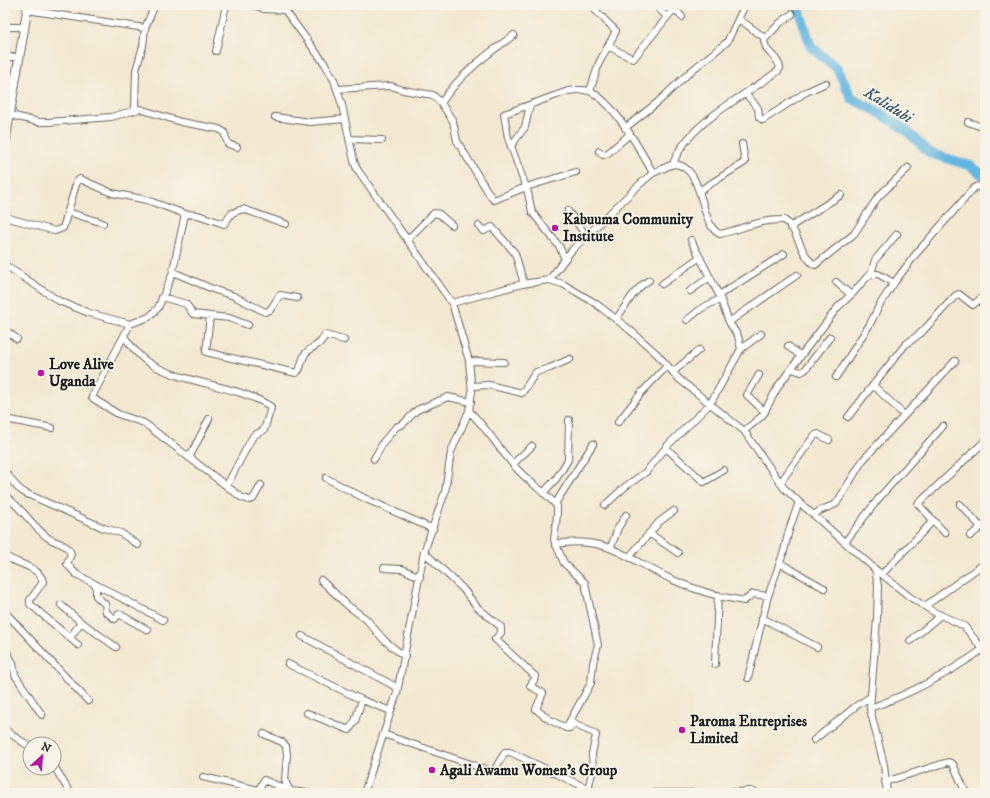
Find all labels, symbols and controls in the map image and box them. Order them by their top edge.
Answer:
water label: Kalidubi [860,82,917,128]
place label: Kabuuma Community Institute [563,210,694,246]
marker: Kabuuma Community Institute [550,223,560,233]
place label: Love Alive Uganda [49,355,115,391]
marker: Love Alive Uganda [36,368,46,378]
place label: Paroma Entreprises Limited [690,712,807,748]
marker: Paroma Entreprises Limited [677,725,687,735]
north arrow [22,736,62,776]
text: N [39,740,53,756]
place label: Agali Awamu Women's Group [439,761,618,780]
marker: Agali Awamu Women's Group [427,765,437,775]

